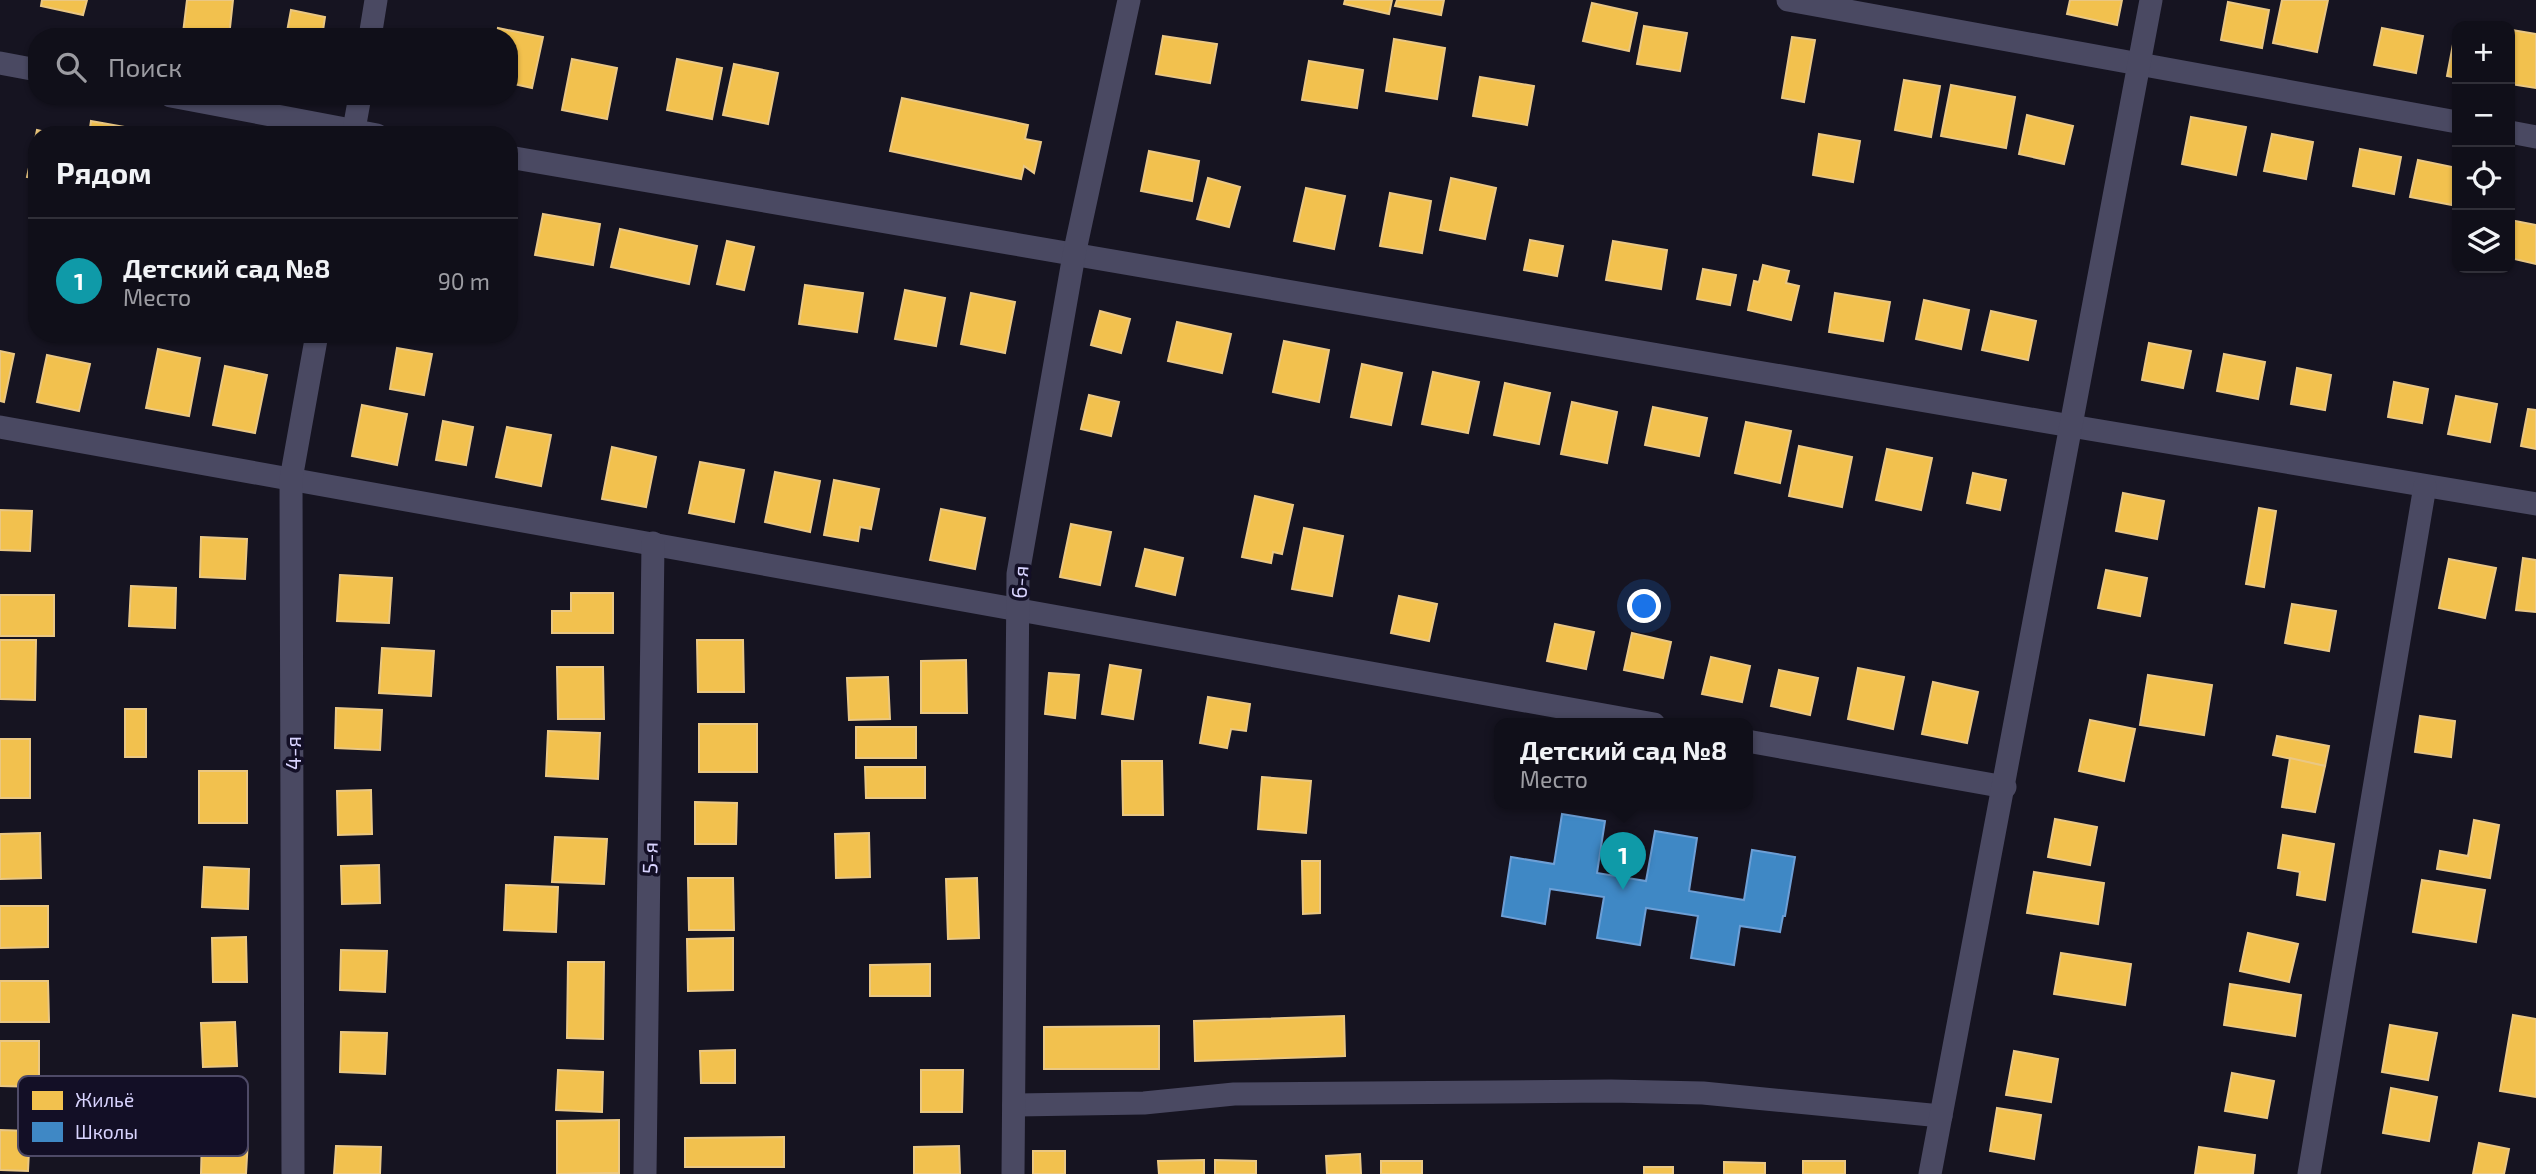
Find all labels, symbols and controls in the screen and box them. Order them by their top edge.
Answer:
map controls [2452,21,2515,273]
button: + [2452,21,2515,84]
search box [28,28,518,105]
icon: search [52,48,90,86]
text: Поиск [108,51,182,82]
button: − [2452,84,2515,147]
button: locate [2452,147,2515,210]
text: Рядом [56,154,152,190]
button: layers [2452,210,2515,273]
text: Детский сад №8 [123,252,330,283]
text: 1 [74,267,84,295]
text: 90 m [438,267,490,295]
text: Место [123,283,191,311]
street label: 6-я [1005,565,1033,599]
your location [1627,589,1661,623]
popup [1494,718,1753,809]
text: Детский сад №8 [1520,734,1727,765]
street label: 4-я [280,736,305,770]
text: Место [1520,765,1588,793]
pin: 1 [1600,832,1646,890]
street label: 5-я [636,842,662,874]
legend [18,1076,248,1156]
text: Жильё [75,1088,134,1111]
text: Школы [75,1120,138,1143]

